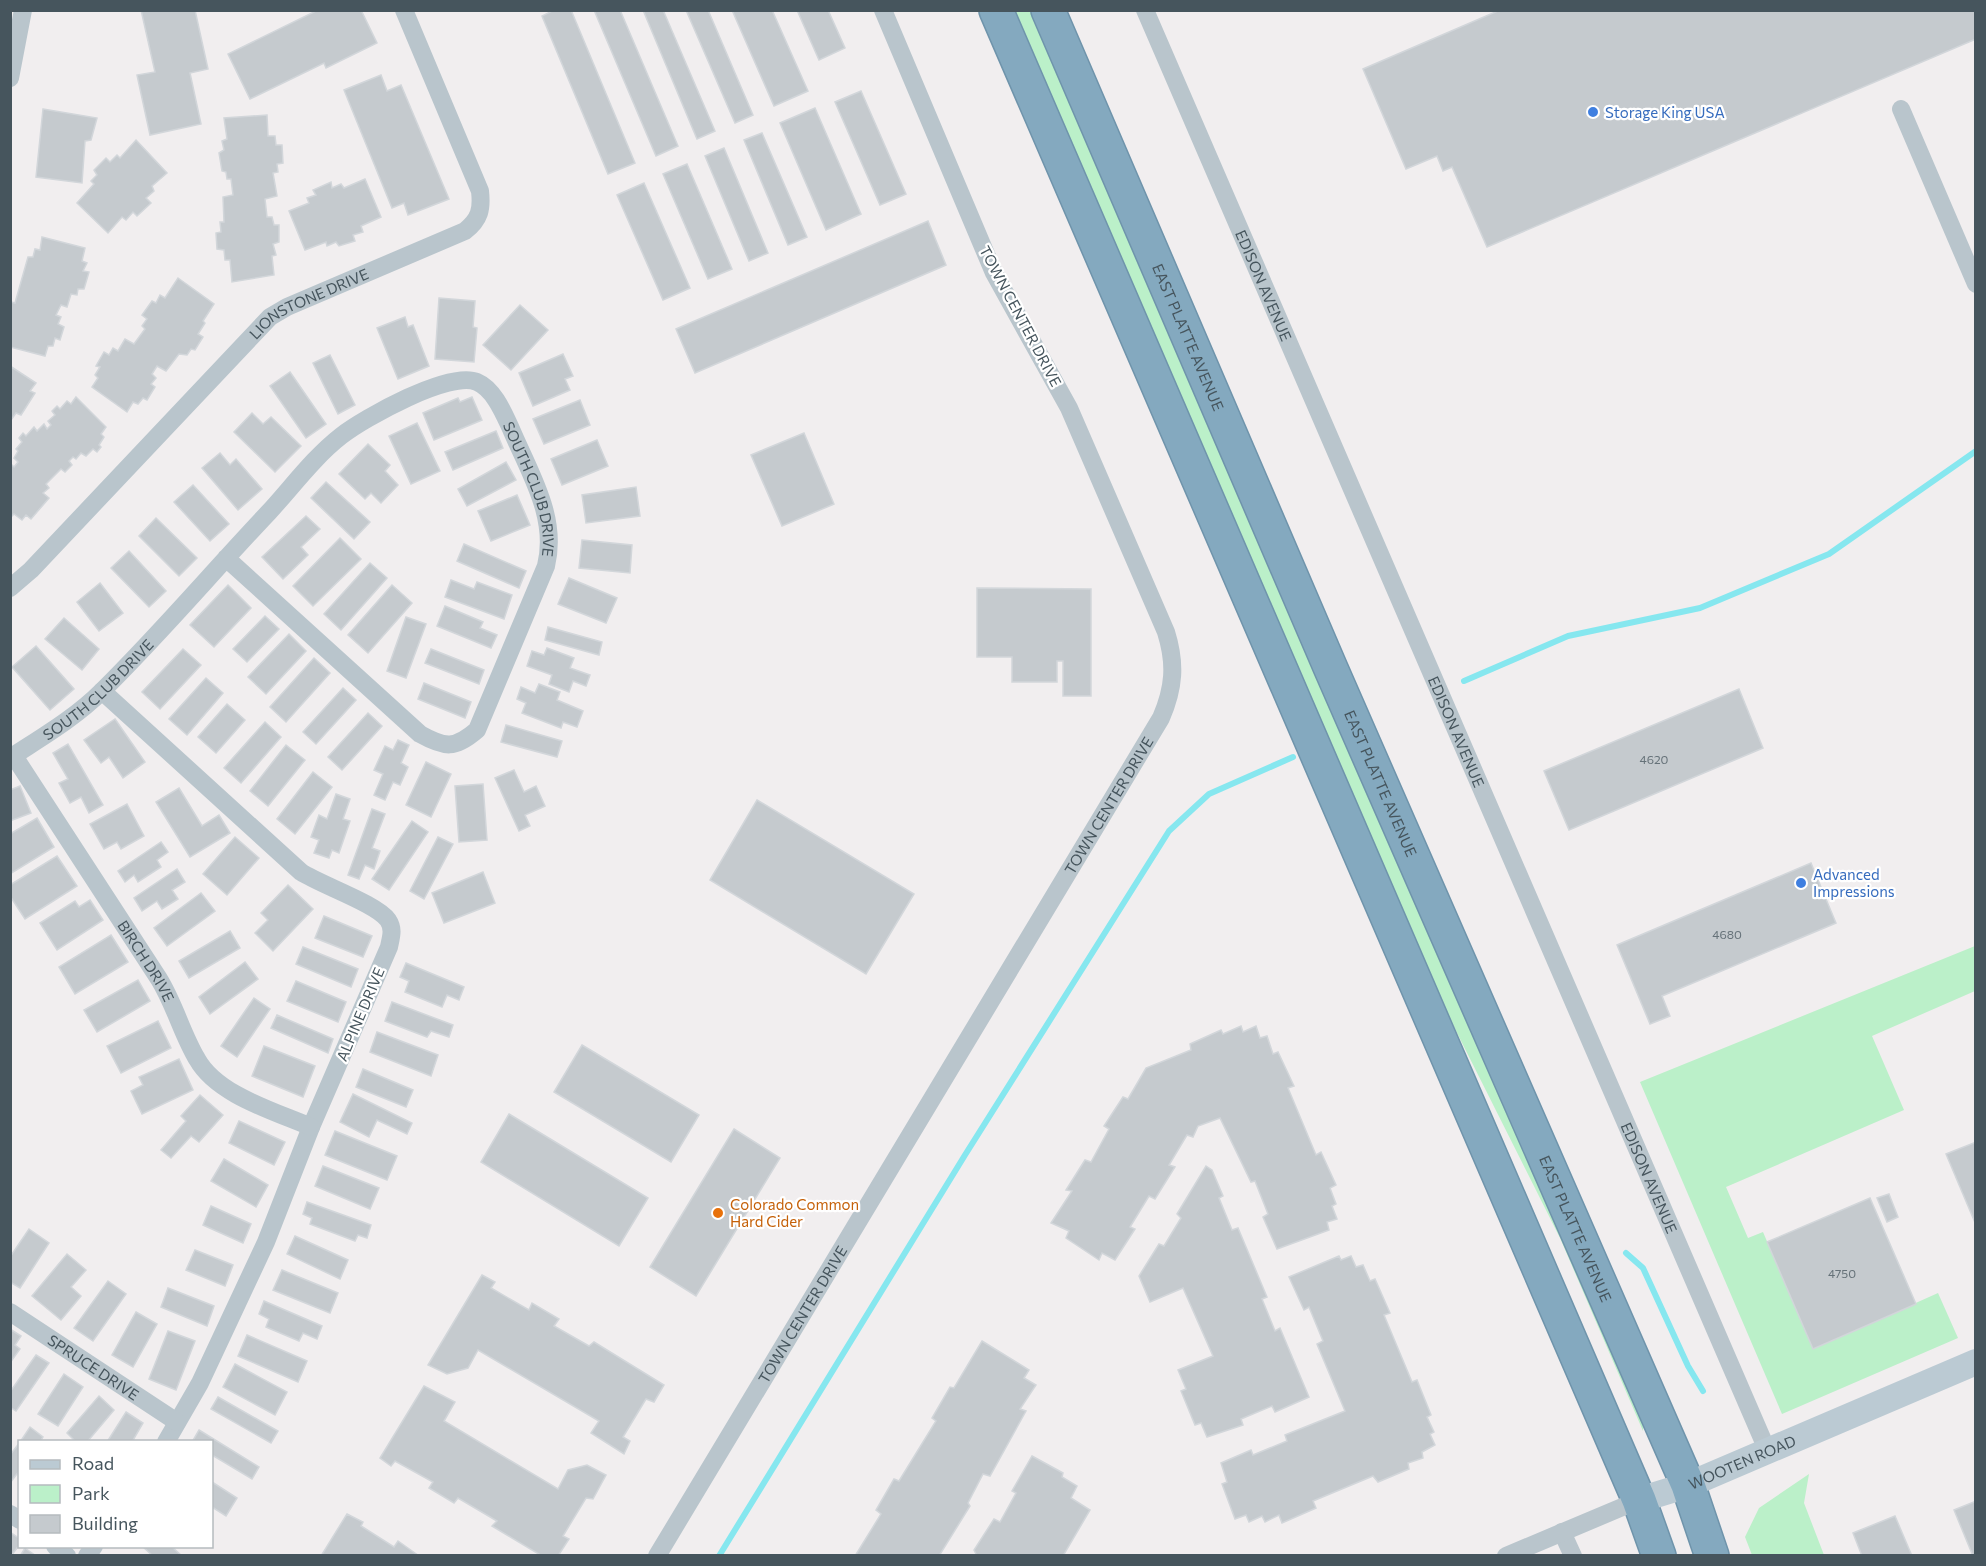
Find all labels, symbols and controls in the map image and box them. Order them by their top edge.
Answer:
place label: Storage King USA [1605,103,1725,121]
marker: Storage King USA [1586,105,1600,119]
street label: EDISON AVENUE [1232,227,1296,344]
street label: TOWN CENTER DRIVE [976,242,1066,390]
street label: EAST PLATTE AVENUE [1149,261,1228,413]
street label: LIONSTONE DRIVE [245,264,371,343]
street label: SOUTH CLUB DRIVE [500,418,558,558]
street label: SOUTH CLUB DRIVE [39,635,157,743]
street label: EDISON AVENUE [1425,673,1489,790]
street label: EAST PLATTE AVENUE [1341,707,1421,859]
street label: TOWN CENTER DRIVE [1060,733,1157,877]
house number: 4620 [1640,752,1669,766]
place label: Advanced Impressions [1813,865,1895,900]
marker: Advanced Impressions [1794,876,1808,890]
street label: BIRCH DRIVE [114,917,179,1005]
house number: 4680 [1712,927,1742,941]
street label: ALPINE DRIVE [332,964,388,1064]
street label: EDISON AVENUE [1618,1119,1681,1236]
street label: EAST PLATTE AVENUE [1536,1153,1616,1305]
place label: Colorado Common Hard Cider [730,1195,859,1230]
marker: Colorado Common Hard Cider [711,1206,725,1220]
street label: TOWN CENTER DRIVE [754,1242,851,1386]
house number: 4750 [1828,1266,1856,1280]
street label: SPRUCE DRIVE [44,1330,143,1404]
street label: WOOTEN ROAD [1686,1431,1798,1493]
legend [18,1440,213,1548]
text: Road [72,1452,114,1474]
text: Park [72,1482,110,1504]
text: Building [72,1512,138,1534]

